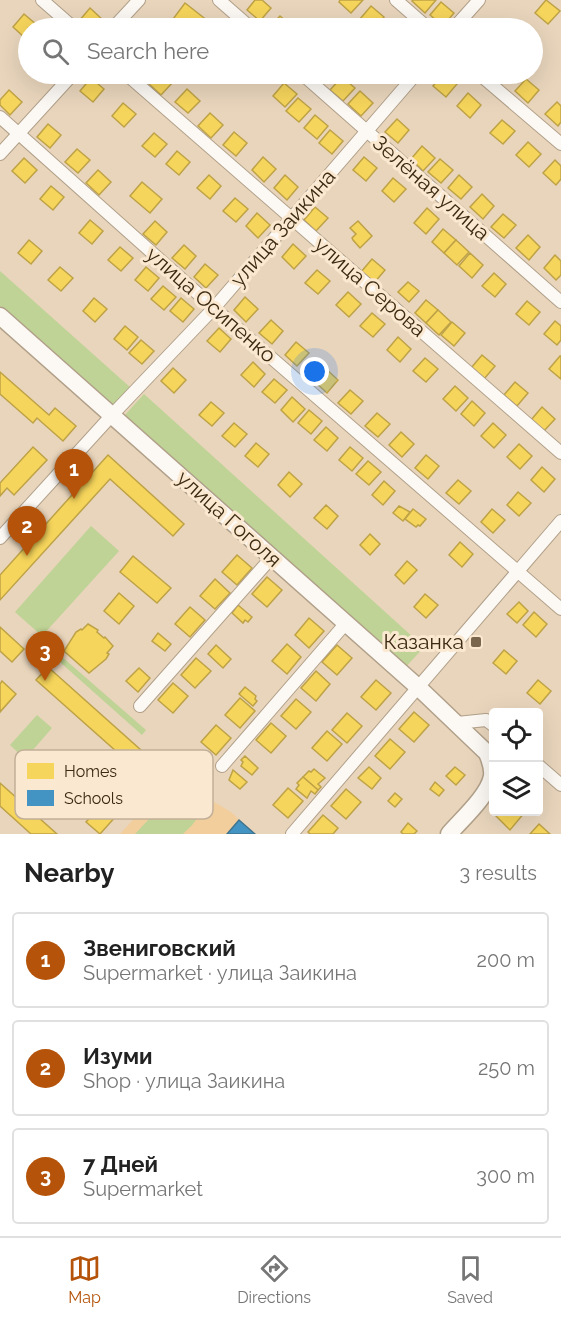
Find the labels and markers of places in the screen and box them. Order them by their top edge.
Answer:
pin: 1 [54,450,94,499]
pin: 2 [8,506,46,556]
place label: Казанка [384,629,464,654]
pin: 3 [26,632,64,681]
marker: Казанка [469,635,483,649]

